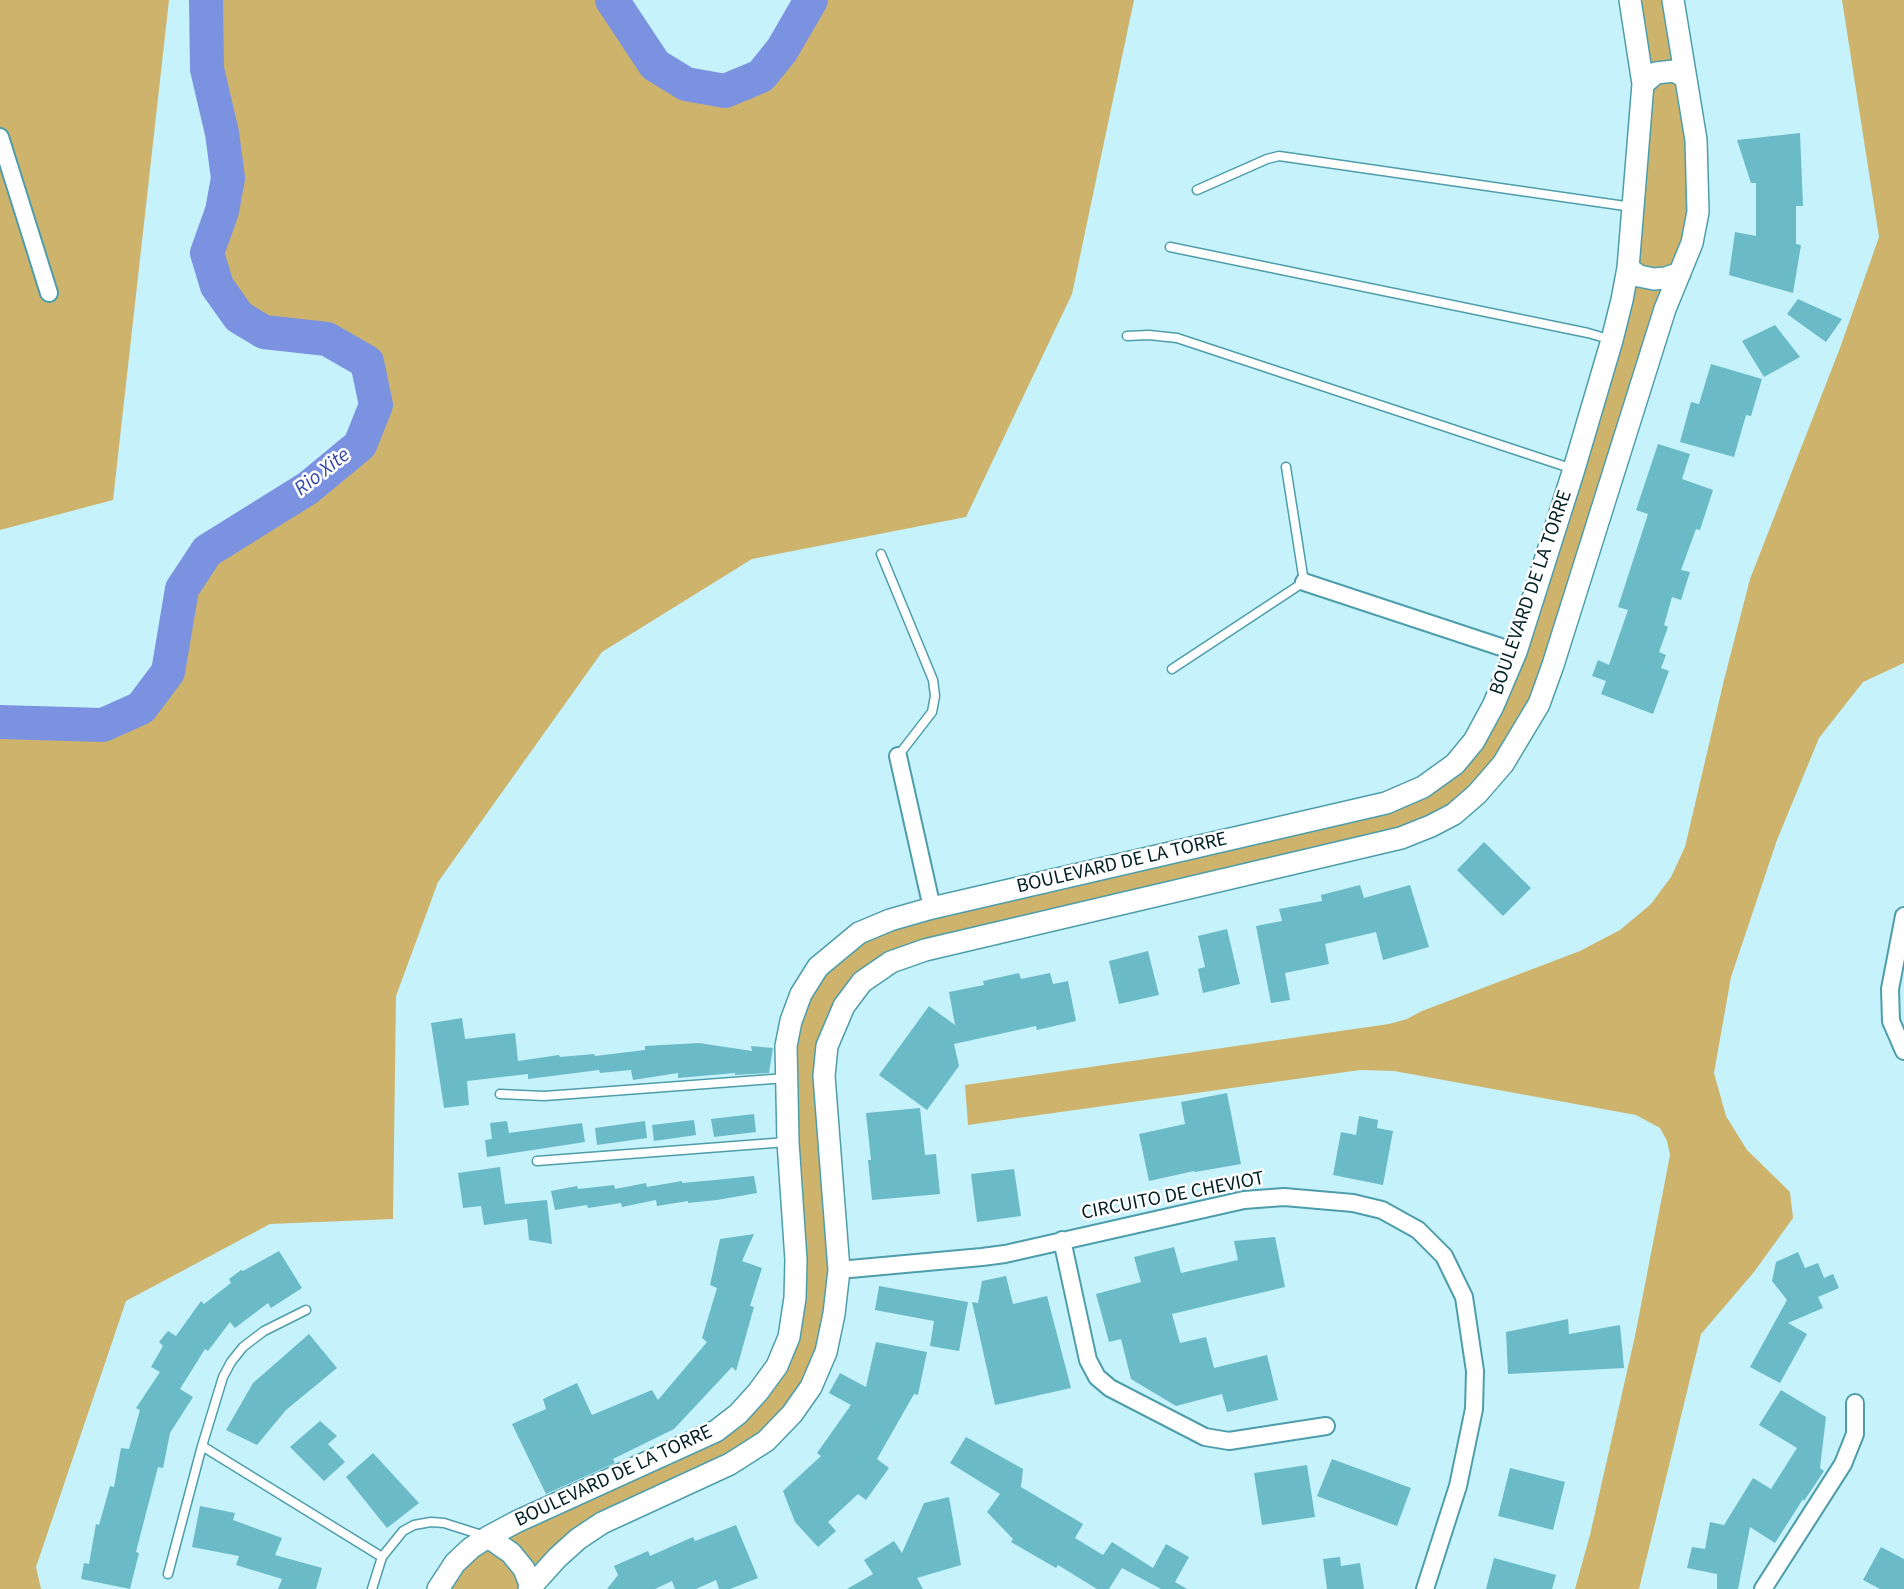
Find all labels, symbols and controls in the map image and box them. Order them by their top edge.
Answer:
water label: Rio Xite [290,444,356,502]
street label: BOULEVARD DE LA TORRE [1486,487,1578,699]
street label: BOULEVARD DE LA TORRE [1015,828,1229,900]
street label: CIRCUITO DE CHEVIOT [1080,1167,1266,1227]
street label: BOULEVARD DE LA TORRE [511,1421,717,1533]

